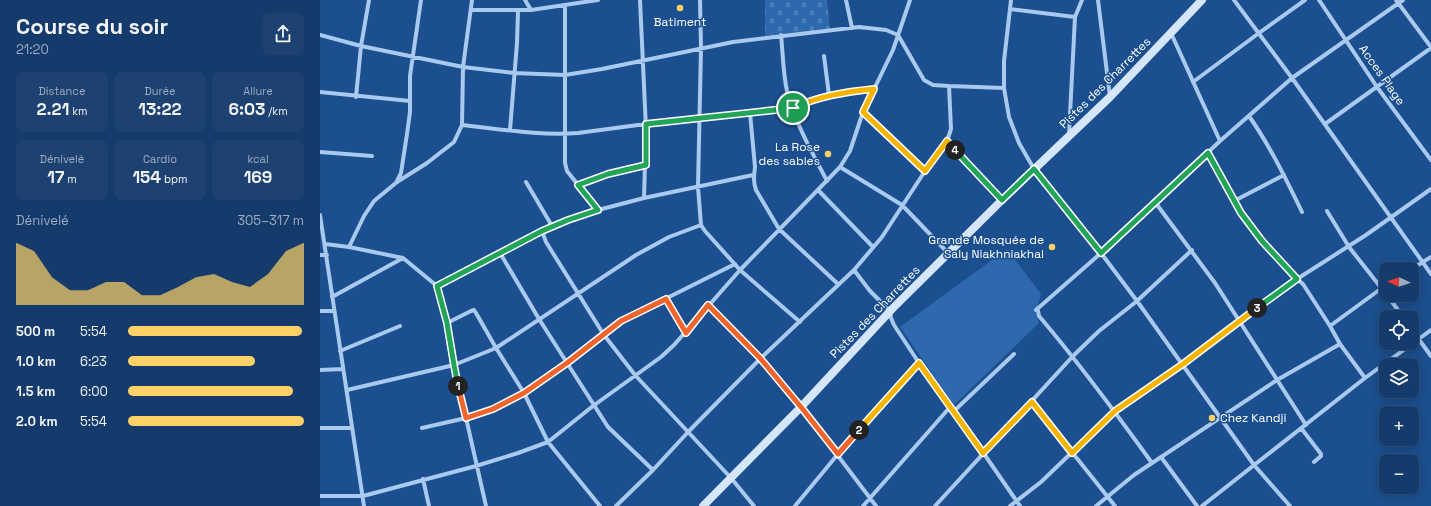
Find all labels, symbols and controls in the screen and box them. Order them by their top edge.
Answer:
marker: Batiment [675,3,685,13]
text: Course du soir [16,12,168,40]
button: share [262,13,304,55]
place label: Batiment [653,14,707,30]
street label: Pistes des Charrettes [1056,34,1154,132]
text: 21:20 [16,41,49,58]
street label: Acces Plage [1355,42,1409,108]
text: Distance [39,84,85,98]
text: Durée [145,84,176,98]
text: Allure [243,84,273,98]
pin [776,91,810,125]
icon: arrive [782,97,804,119]
text: 2.21 [36,98,69,120]
text: 13:22 [138,98,182,120]
text: 6:03 [228,98,265,120]
text: km [69,104,88,118]
text: /km [265,104,288,118]
place label: La Rose des sables [758,139,820,169]
pin: 4 [945,140,965,160]
text: 4 [952,143,959,157]
marker: La Rose des sables [823,149,833,159]
text: Dénivelé [40,152,84,166]
text: Cardio [143,152,177,166]
text: kcal [247,152,269,166]
text: 17 [47,166,64,188]
text: 154 [132,166,161,188]
text: 169 [244,166,272,188]
text: m [64,172,77,186]
text: bpm [161,172,188,186]
text: Dénivelé [16,212,69,229]
text: 305–317 m [237,212,304,229]
place label: Grande Mosquée de Saly Niakhniakhal [928,232,1044,262]
marker: Grande Mosquée de Saly Niakhniakhal [1047,242,1057,252]
street label: Pistes des Charrettes [826,262,924,362]
north arrow [1379,262,1419,302]
map controls [1379,262,1419,494]
pin: 3 [1247,298,1267,318]
text: 3 [1254,301,1260,315]
button: locate [1379,310,1419,350]
text: 500 m [16,323,55,340]
text: 5:54 [80,323,107,340]
text: 1.0 km [16,353,56,370]
text: 6:23 [80,353,107,370]
button: layers [1379,358,1419,398]
pin: 1 [448,376,468,396]
text: 1 [456,379,460,393]
text: 1.5 km [16,383,55,400]
text: 6:00 [80,383,108,400]
button: + [1379,406,1419,446]
place label: Chez Kandji [1220,410,1287,426]
text: 2.0 km [16,413,58,430]
text: 5:54 [80,413,107,430]
marker: Chez Kandji [1207,413,1217,423]
pin: 2 [849,420,869,440]
text: 2 [856,423,862,437]
button: − [1379,454,1419,494]

